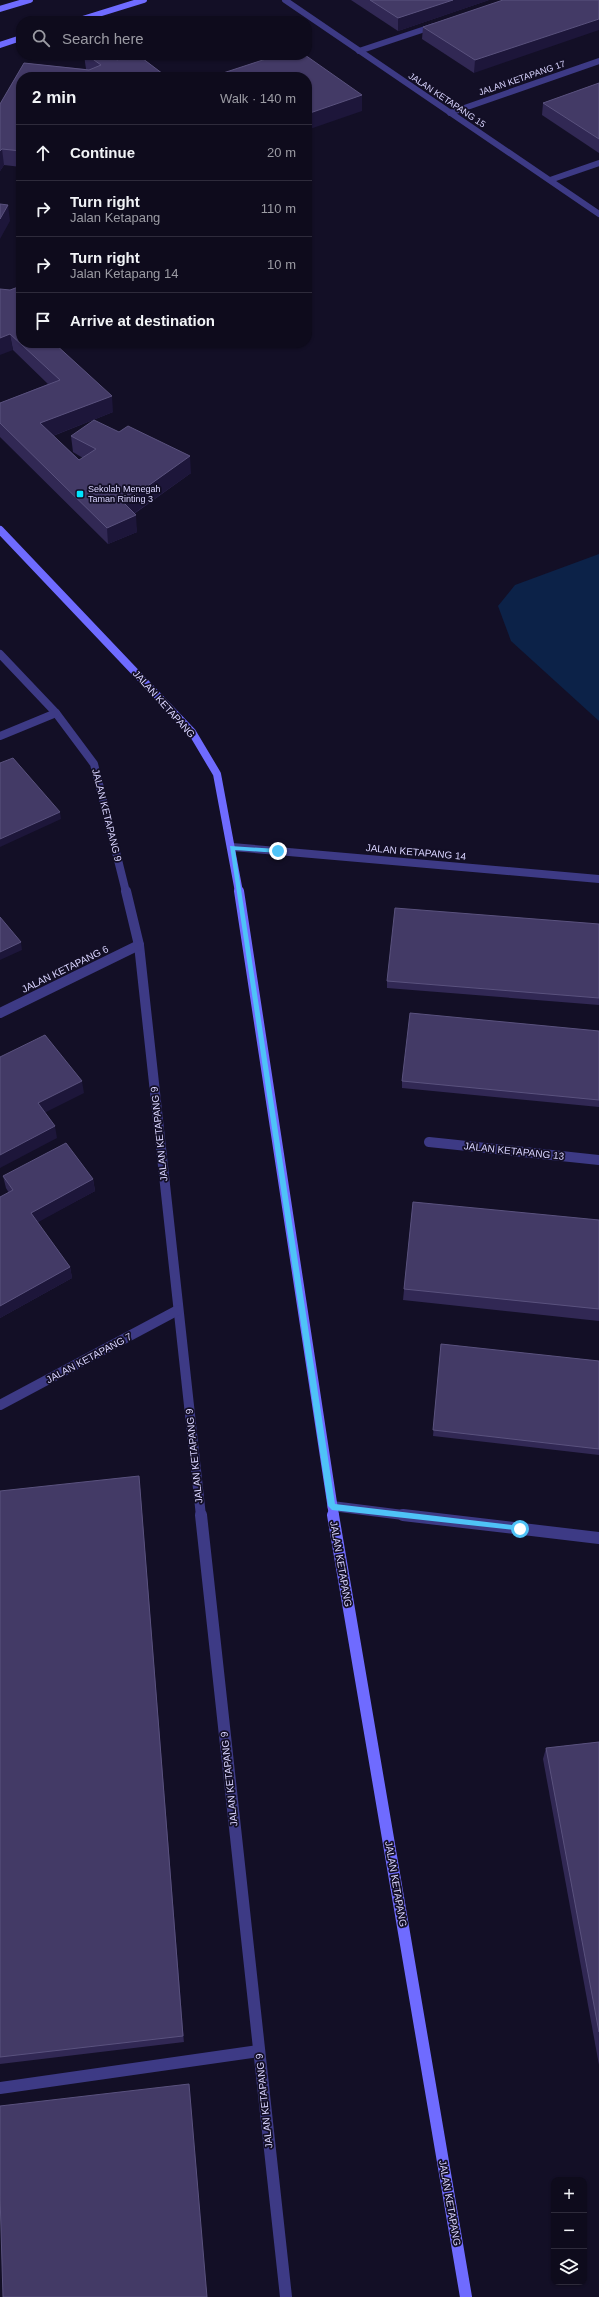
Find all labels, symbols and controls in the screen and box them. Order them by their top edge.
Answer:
search box [16,16,312,60]
icon: search [30,27,52,49]
text: Search here [62,30,144,47]
street label: JALAN KETAPANG 17 [477,59,567,97]
street label: JALAN KETAPANG 15 [407,70,487,130]
text: 2 min [32,88,76,107]
text: Walk · 140 m [220,91,296,106]
icon: ahead [32,142,54,164]
text: Continue [70,144,135,161]
text: 20 m [267,145,296,160]
text: Turn right [70,193,140,210]
icon: right [32,198,54,220]
text: 110 m [261,201,296,216]
text: Jalan Ketapang [70,210,160,225]
text: Turn right [70,249,140,266]
icon: right [32,254,54,276]
text: 10 m [267,257,296,272]
text: Jalan Ketapang 14 [70,266,178,281]
icon: arrive [32,310,54,332]
text: Arrive at destination [70,312,215,329]
place label: Sekolah Menegah Taman Rinting 3 [88,484,161,504]
marker: Sekolah Menegah Taman Rinting 3 [75,489,85,499]
street label: JALAN KETAPANG [131,668,197,740]
street label: JALAN KETAPANG 9 [90,767,124,863]
route end [269,842,287,860]
street label: JALAN KETAPANG 14 [365,842,467,862]
street label: JALAN KETAPANG 6 [20,943,111,995]
street label: JALAN KETAPANG 9 [149,1086,169,1182]
street label: JALAN KETAPANG 13 [463,1140,565,1162]
street label: JALAN KETAPANG 7 [44,1331,134,1385]
street label: JALAN KETAPANG 9 [184,1408,204,1504]
street label: JALAN KETAPANG [328,1520,354,1608]
route start [511,1520,529,1538]
street label: JALAN KETAPANG 9 [219,1731,239,1827]
street label: JALAN KETAPANG [383,1840,409,1928]
street label: JALAN KETAPANG 9 [254,2053,274,2149]
street label: JALAN KETAPANG [437,2159,463,2247]
map controls [551,2177,587,2285]
button: + [551,2177,587,2213]
button: − [551,2213,587,2249]
button: layers [551,2249,587,2285]

